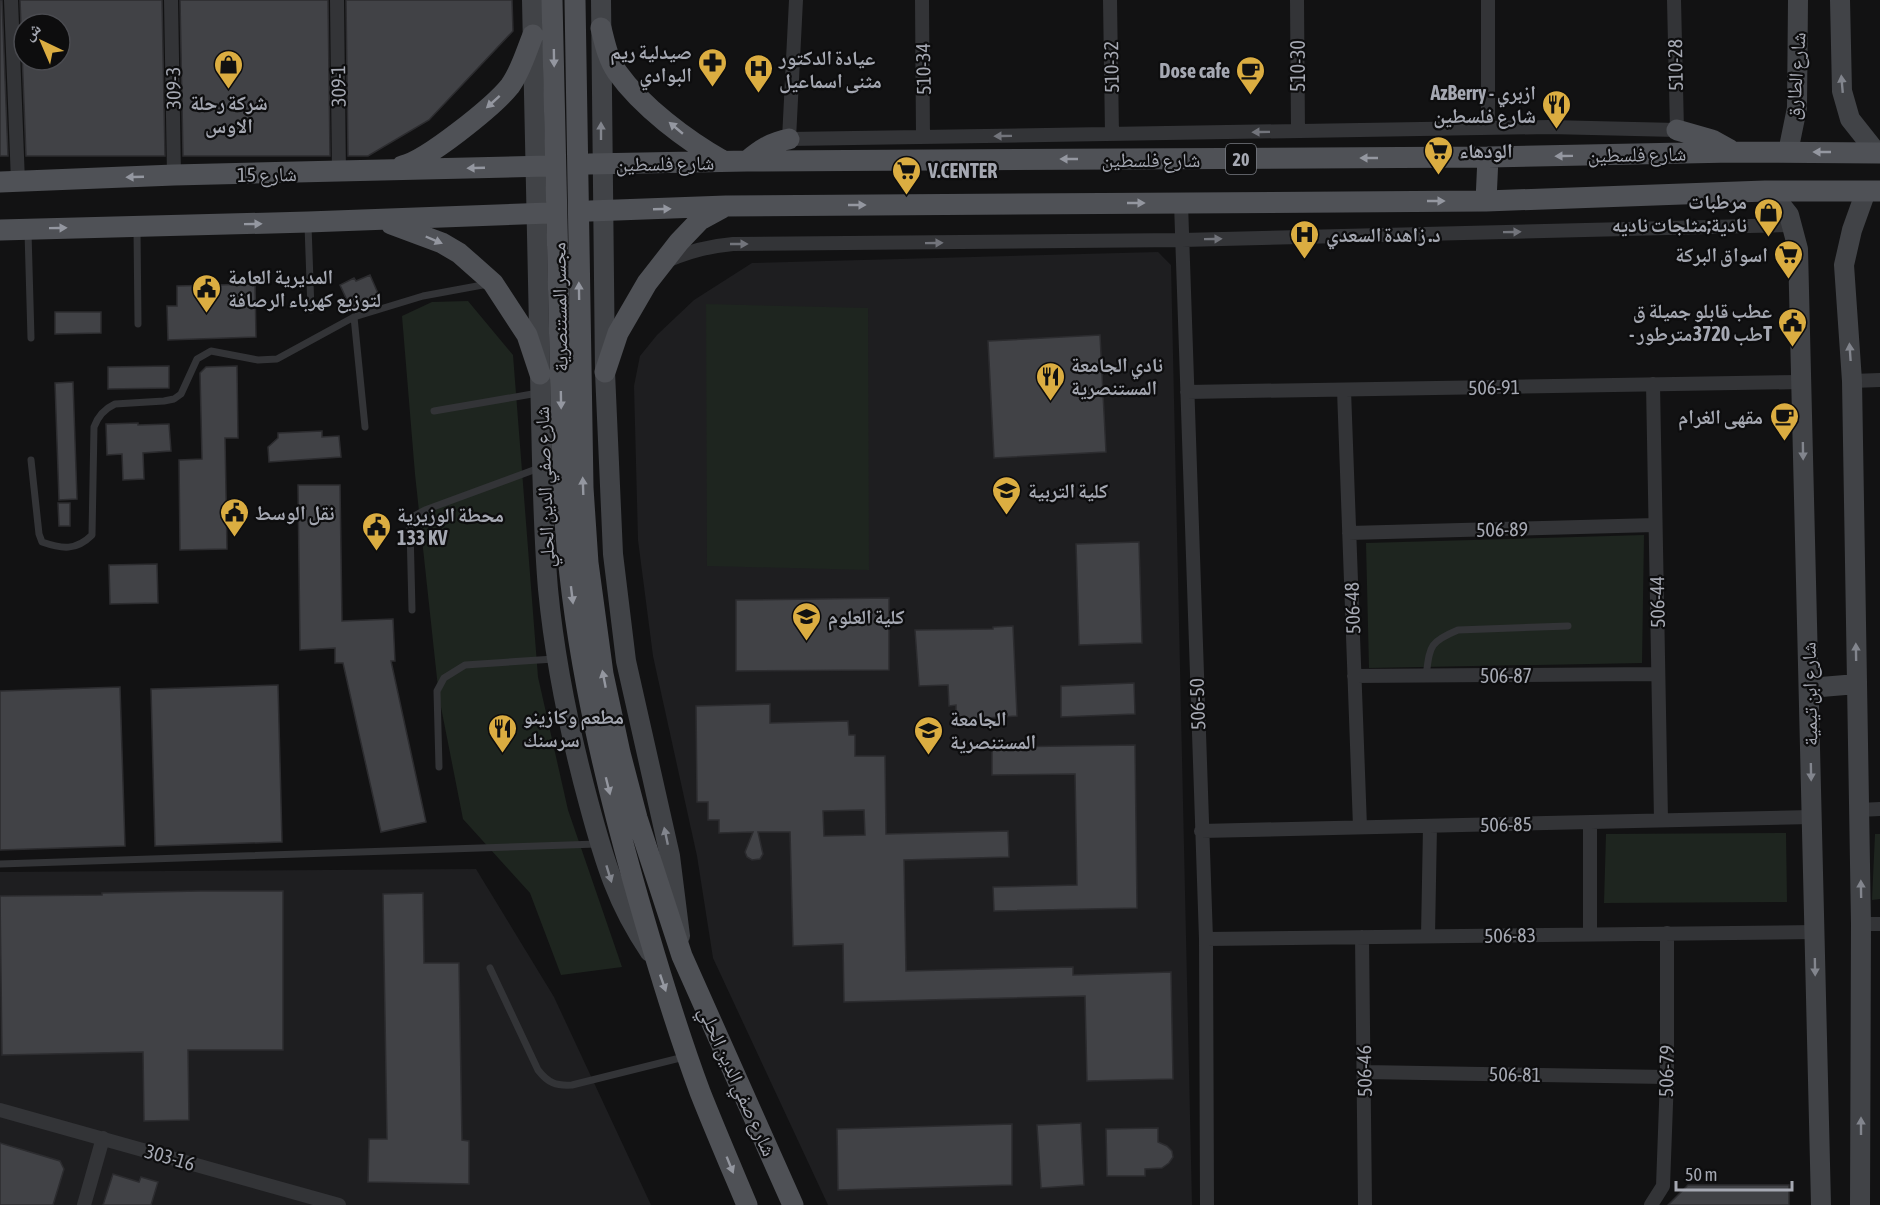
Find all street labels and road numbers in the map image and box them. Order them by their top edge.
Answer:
street label: شارع الطارق [1780,31,1812,121]
street label: 510-28 [1663,39,1687,91]
street label: 510-30 [1286,40,1309,92]
street label: 510-32 [1099,41,1123,93]
street label: 510-34 [911,43,935,95]
street label: 309-1 [326,65,350,107]
street label: 309-3 [161,66,185,110]
street label: شارع فلسطين [1587,142,1687,168]
road number: 20 [1226,144,1256,174]
street label: شارع فلسطين [1102,148,1200,173]
street label: شارع فلسطين [615,151,715,177]
street label: شارع 15 [237,162,297,188]
street label: مجسر المستنصرية [546,242,572,372]
street label: 506-91 [1468,375,1520,399]
street label: شارع صفي الدين الحلي [530,406,563,568]
street label: 506-89 [1476,517,1528,541]
street label: 506-44 [1645,576,1669,628]
street label: 506-48 [1340,582,1364,634]
street label: شارع ابن تيمية [1797,642,1823,746]
street label: 506-87 [1480,664,1532,687]
street label: 506-50 [1185,678,1209,730]
street label: 506-85 [1480,812,1532,836]
street label: 506-83 [1484,923,1536,947]
street label: شارع صفي الدين الحلي [690,1003,781,1161]
street label: 506-46 [1352,1045,1376,1097]
street label: 506-79 [1654,1045,1678,1097]
street label: 506-81 [1489,1062,1541,1086]
street label: 303-16 [142,1139,198,1175]

